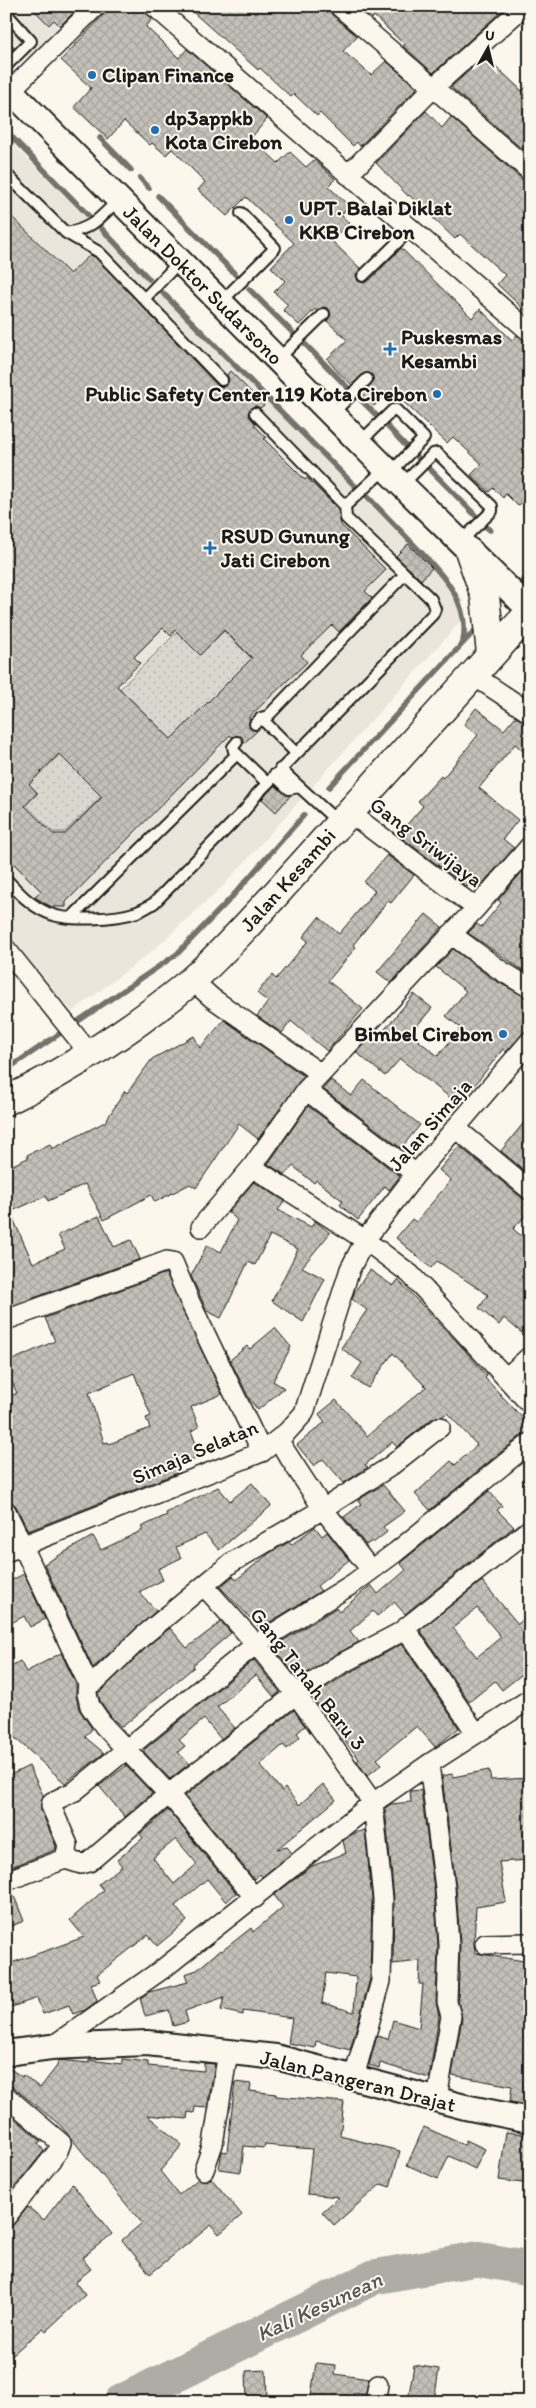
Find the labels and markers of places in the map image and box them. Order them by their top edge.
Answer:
place label: Clipan Finance [102,62,234,88]
marker: Clipan Finance [86,69,98,81]
place label: dp3appkb Kota Cirebon [165,105,282,154]
marker: dp3appkb Kota Cirebon [149,124,161,136]
place label: UPT. Balai Diklat KKB Cirebon [299,195,452,244]
marker: UPT. Balai Diklat KKB Cirebon [283,214,295,226]
place label: Puskesmas Kesambi [401,324,502,373]
marker: Puskesmas Kesambi [383,342,397,356]
place label: Public Safety Center 119 Kota Cirebon [85,381,427,407]
marker: Public Safety Center 119 Kota Cirebon [431,388,443,400]
place label: RSUD Gunung Jati Cirebon [220,523,351,572]
marker: RSUD Gunung Jati Cirebon [203,541,217,555]
place label: Bimbel Cirebon [354,1021,493,1046]
marker: Bimbel Cirebon [497,1028,509,1040]

